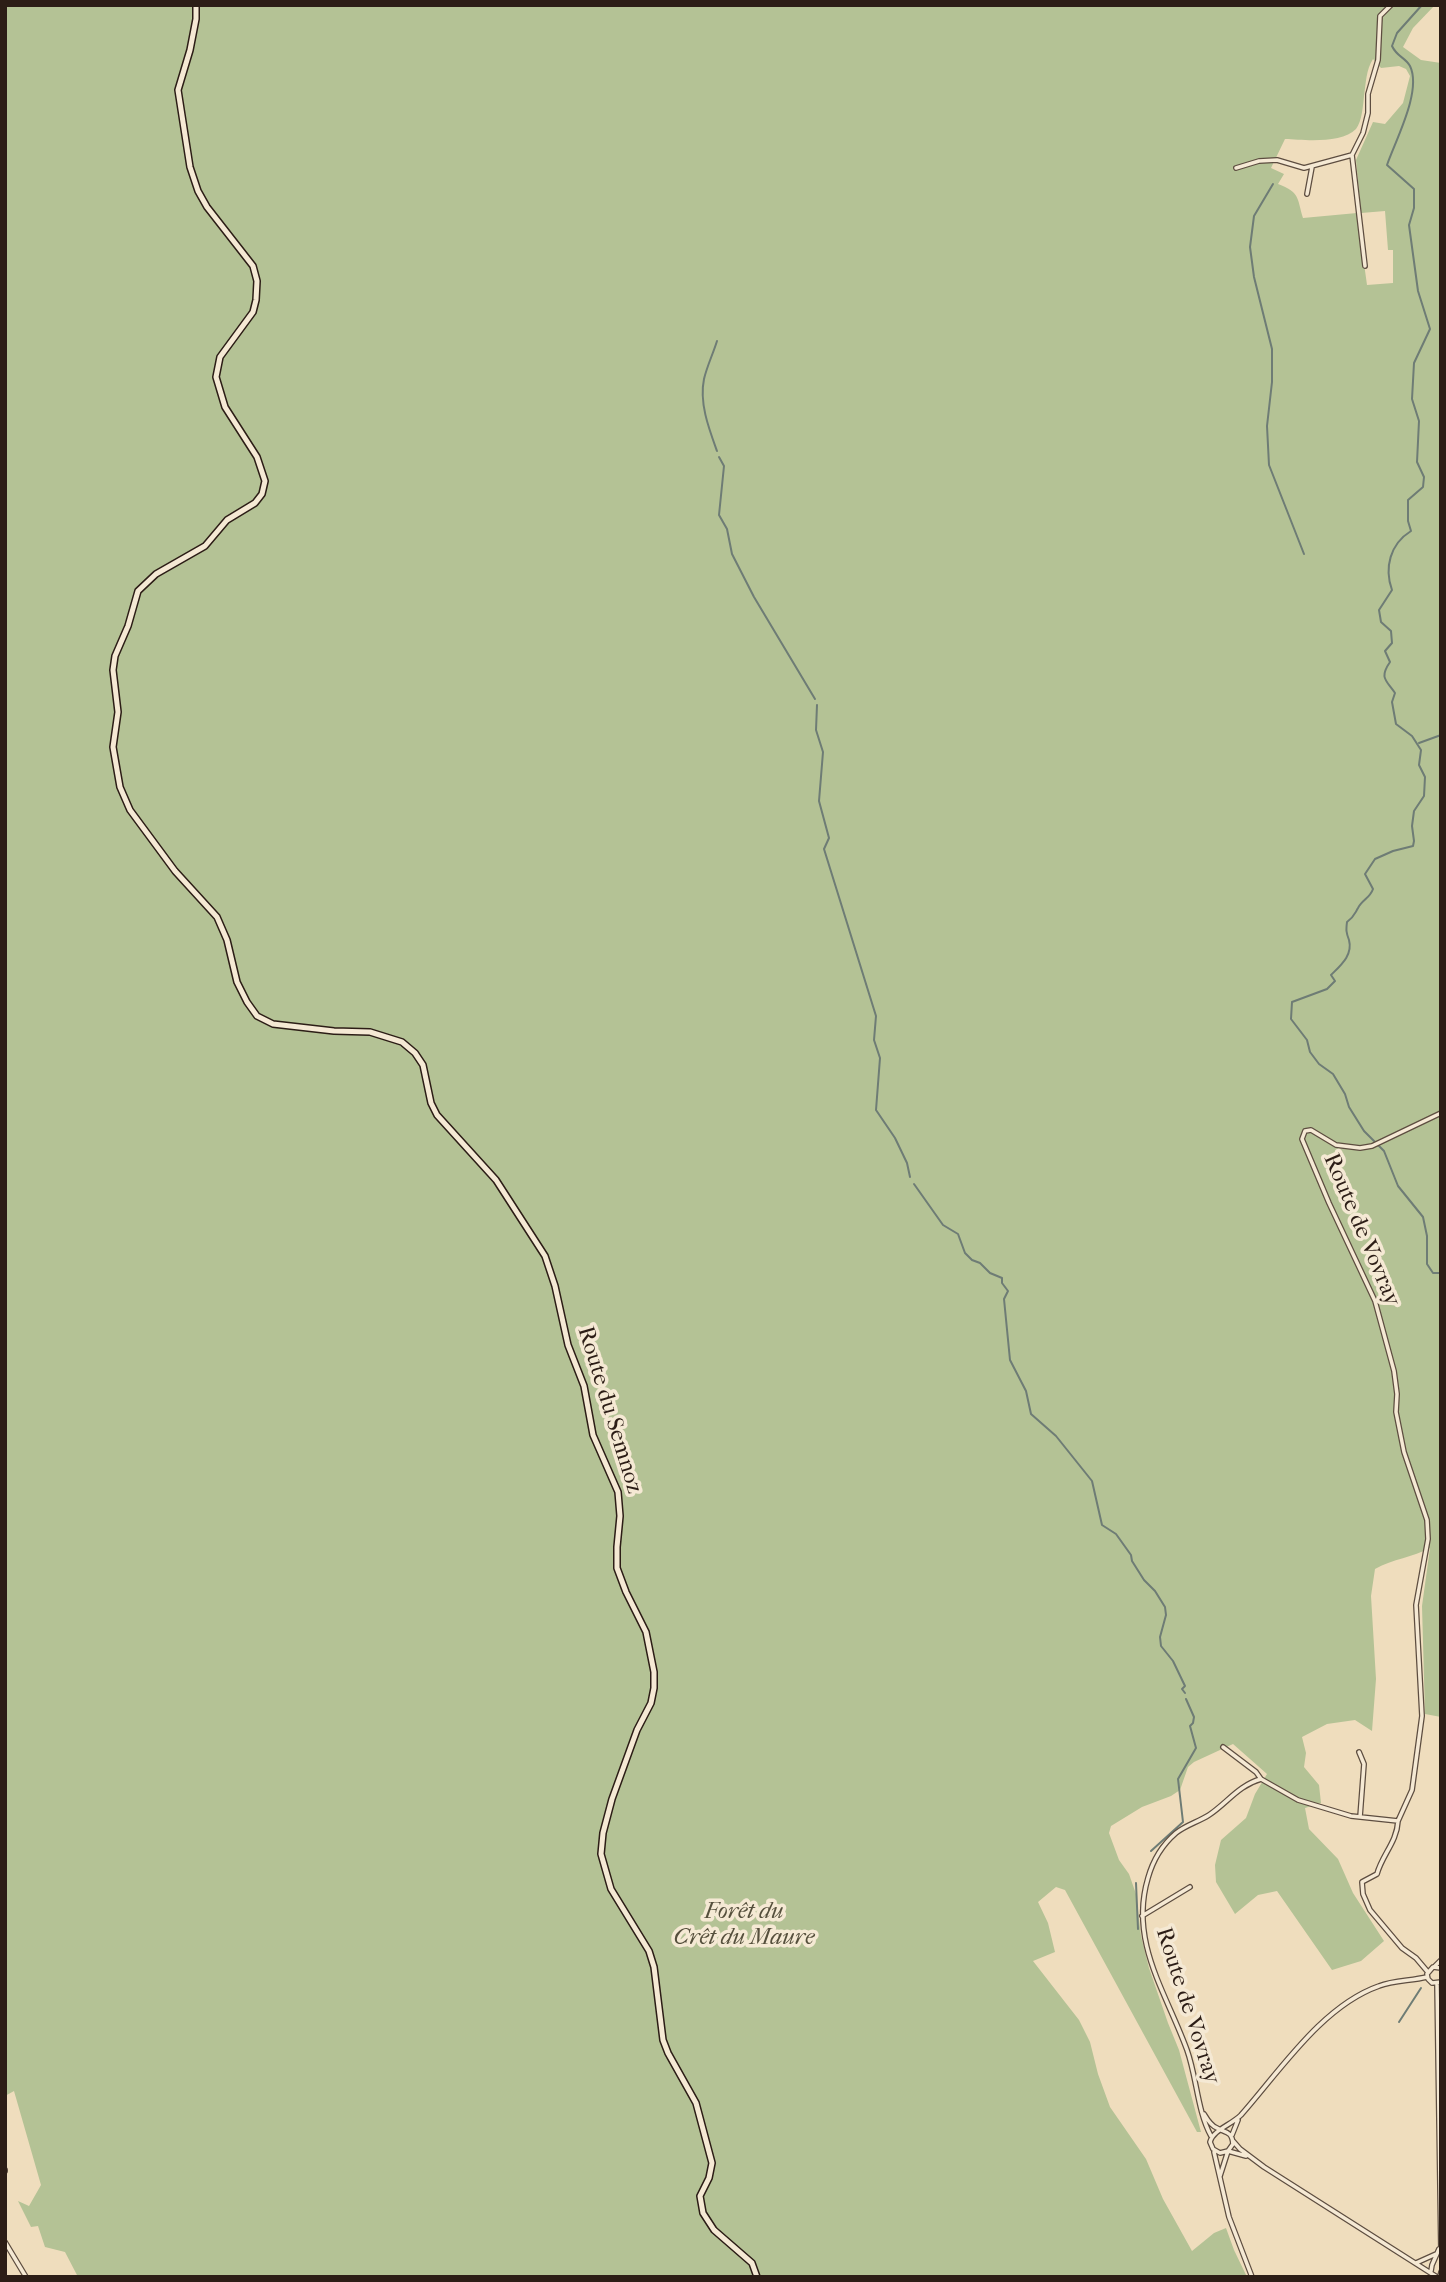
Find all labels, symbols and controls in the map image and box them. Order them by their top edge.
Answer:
street label: Route de Vovray [1316,1150,1406,1310]
street label: Route du Semnoz [571,1323,647,1497]
park label: Forêt du Crêt du Maure [674,1898,814,1952]
street label: Route de Vovray [1149,1924,1225,2088]

